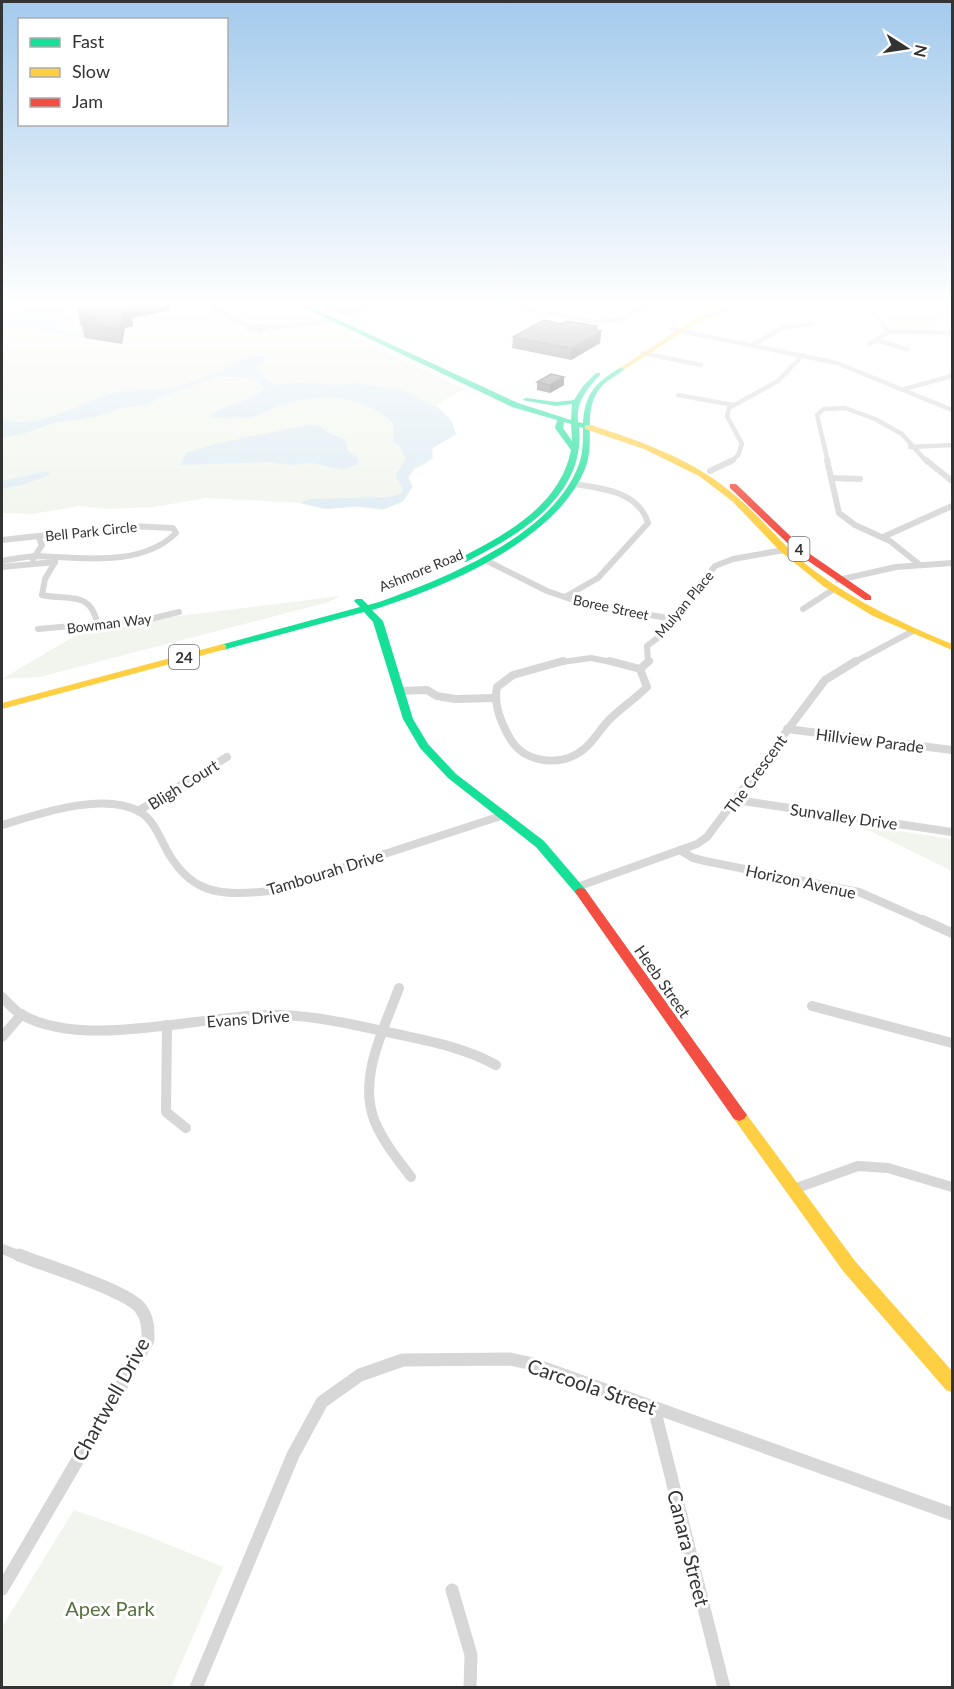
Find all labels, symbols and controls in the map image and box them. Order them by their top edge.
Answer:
legend [18,18,228,126]
north arrow [876,18,936,78]
text: Fast [72,30,105,52]
text: N [911,43,932,59]
text: Slow [72,60,110,82]
text: Jam [72,90,103,112]
street label: Bell Park Circle [44,518,138,544]
road number: 4 [788,537,810,561]
street label: Ashmore Road [376,545,466,595]
street label: Mulyan Place [651,567,717,641]
street label: Boree Street [572,591,650,623]
street label: Bowman Way [66,609,153,637]
road number: 24 [169,645,199,669]
street label: Hillview Parade [815,724,925,756]
street label: The Crescent [720,731,790,817]
street label: Bligh Court [144,755,222,813]
street label: Sunvalley Drive [789,799,899,833]
street label: Tambourah Drive [265,845,385,899]
street label: Horizon Avenue [744,860,858,902]
street label: Heeb Street [631,941,695,1021]
street label: Evans Drive [206,1006,290,1030]
street label: Chartwell Drive [66,1333,154,1465]
street label: Carcoola Street [524,1353,660,1419]
street label: Canara Street [663,1487,715,1609]
park label: Apex Park [65,1596,155,1620]

